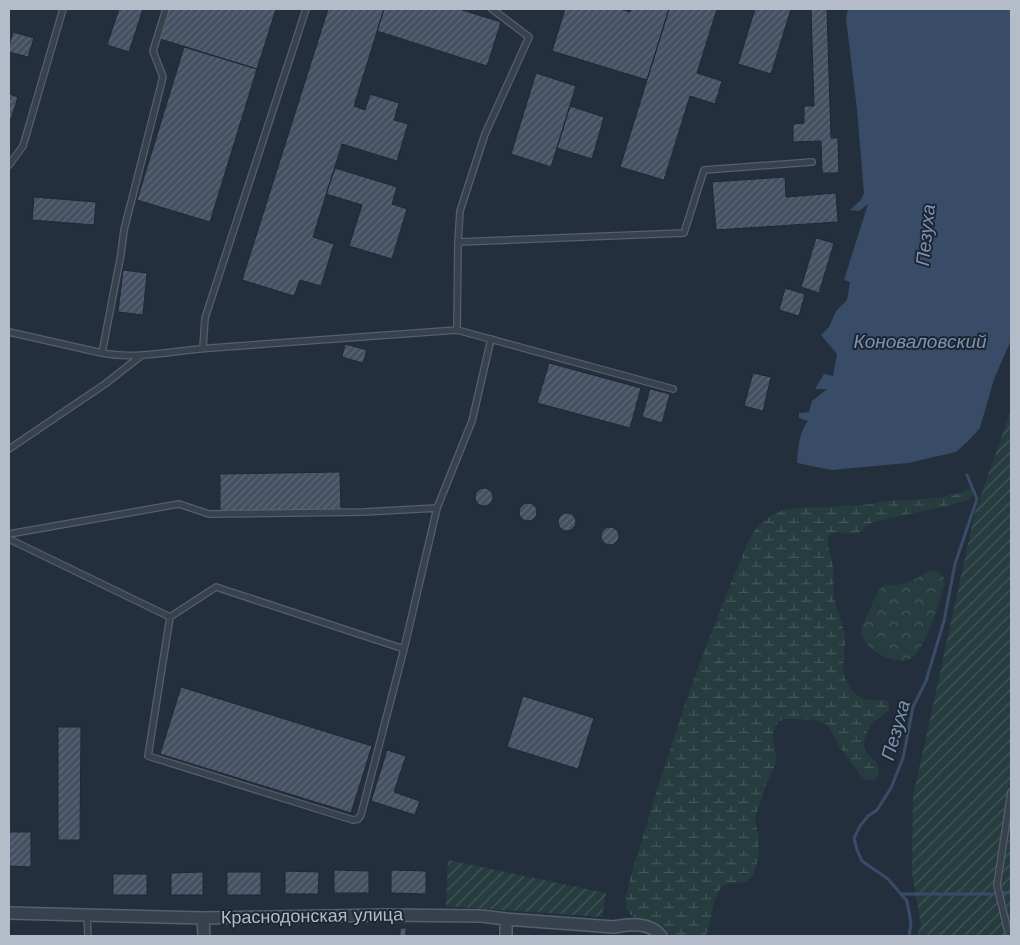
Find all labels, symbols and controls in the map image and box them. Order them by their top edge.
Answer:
water label: Пезуха [911,203,940,267]
water label: Коноваловский [853,330,987,353]
water label: Пезуха [876,697,915,763]
street label: Краснодонская улица [221,903,404,928]

